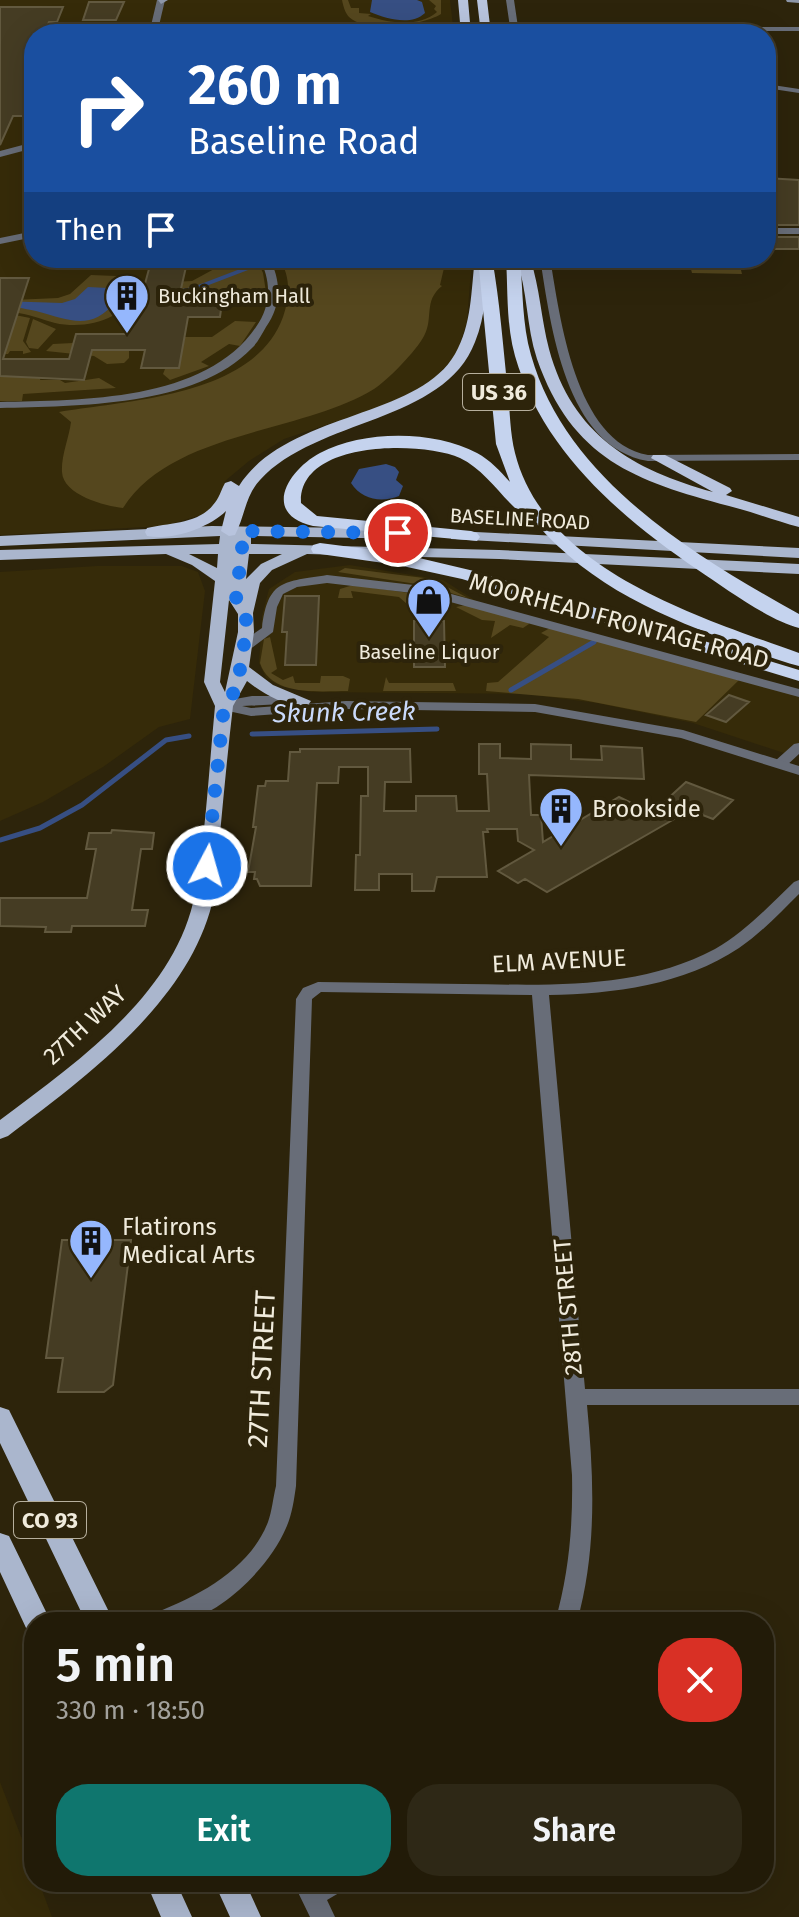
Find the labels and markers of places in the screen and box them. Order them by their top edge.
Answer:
building icon: Buckingham Hall [103,272,151,335]
place label: Buckingham Hall [158,284,311,308]
pin [364,499,432,567]
shop icon: Baseline Liquor [405,576,453,639]
place label: Baseline Liquor [358,640,500,664]
building icon: Brookside [537,785,585,848]
place label: Brookside [592,795,701,823]
place label: Flatirons Medical Arts [122,1213,255,1269]
building icon: Flatirons Medical Arts [67,1217,115,1280]

